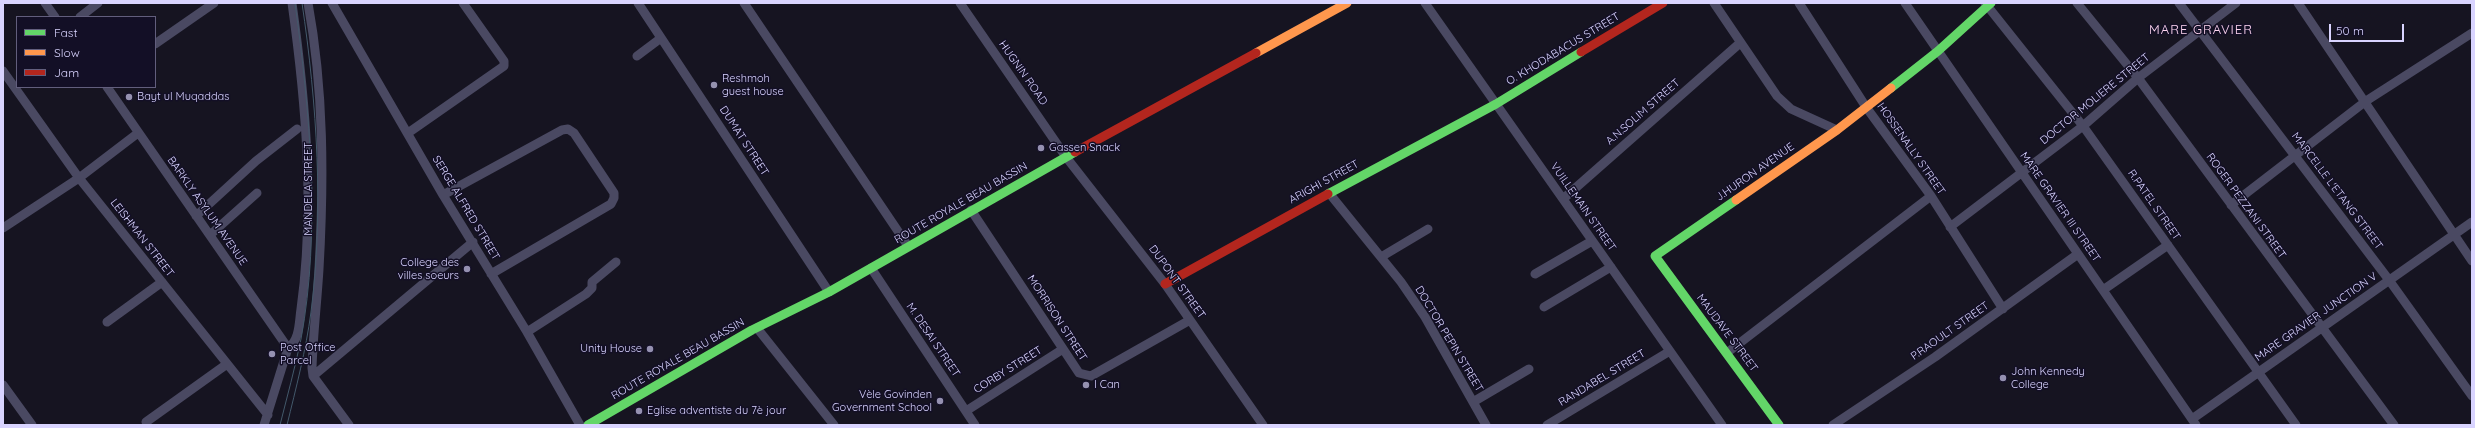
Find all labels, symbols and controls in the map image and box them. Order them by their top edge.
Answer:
street label: O. KHODABACUS STREET [1504,10,1622,88]
legend [16,16,156,88]
scale bar [2331,16,2406,42]
district label: MARE GRAVIER [2149,22,2253,38]
text: 50 m [2336,23,2364,38]
text: Fast [54,25,78,40]
street label: HUGNIN ROAD [996,38,1050,108]
text: Slow [54,45,80,60]
street label: DOCTOR MOLIERE STREET [2038,51,2152,147]
text: Jam [54,65,79,80]
place label: Reshmoh guest house [722,72,784,98]
street label: A.N.SOLIM STREET [1603,76,1683,148]
marker: Reshmoh guest house [709,80,719,90]
place label: Bayt ul Muqaddas [137,90,229,104]
marker: Bayt ul Muqaddas [124,92,134,102]
street label: HOSSENALLY STREET [1874,100,1948,198]
street label: DUMAT STREET [717,104,771,178]
street label: MARCELLE L'ETANG STREET [2289,130,2385,252]
street label: J.HURON AVENUE [1713,140,1797,204]
place label: Gassen Snack [1049,141,1120,155]
street label: MANDELA STREET [302,142,316,236]
marker: Gassen Snack [1036,143,1046,153]
street label: MARE GRAVIER III STREET [2017,149,2103,265]
street label: ROGER PEZZANI STREET [2203,151,2289,261]
street label: SERGE ALFRED STREET [430,153,502,263]
street label: BARKLY ASYLUM AVENUE [164,154,250,268]
street label: ARIGHI STREET [1287,157,1361,207]
street label: ROUTE ROYALE BEAU BASSIN [892,159,1030,247]
street label: VUILLEMAIN STREET [1547,160,1619,254]
street label: R.PATEL STREET [2125,167,2183,243]
street label: LEISHMAN STREET [107,196,177,280]
street label: DUPONT STREET [1146,243,1208,321]
place label: College des villes soeurs [398,256,459,282]
marker: College des villes soeurs [462,264,472,274]
street label: MARE GRAVIER JUNCTION V [2252,270,2380,364]
street label: MORRISON STREET [1024,272,1090,364]
street label: DOCTOR PEPIN STREET [1412,284,1486,394]
street label: MAUDAVE STREET [1694,292,1760,374]
street label: P.RAOULT STREET [1908,299,1992,363]
street label: M. DESAI STREET [903,300,963,380]
street label: ROUTE ROYALE BEAU BASSIN [609,315,747,403]
place label: Post Office Parcel [280,341,336,367]
place label: Unity House [580,342,642,356]
marker: Unity House [645,344,655,354]
street label: CORBY STREET [971,344,1045,396]
street label: RANDABEL STREET [1556,347,1648,409]
marker: Post Office Parcel [267,349,277,359]
place label: John Kennedy College [2011,365,2085,391]
marker: John Kennedy College [1998,373,2008,383]
place label: I Can [1094,378,1120,392]
marker: I Can [1081,380,1091,390]
place label: Vèle Govinden Government School [832,388,932,414]
marker: Vèle Govinden Government School [935,396,945,406]
place label: Eglise adventiste du 7è jour [647,404,786,418]
marker: Eglise adventiste du 7è jour [634,406,644,416]

